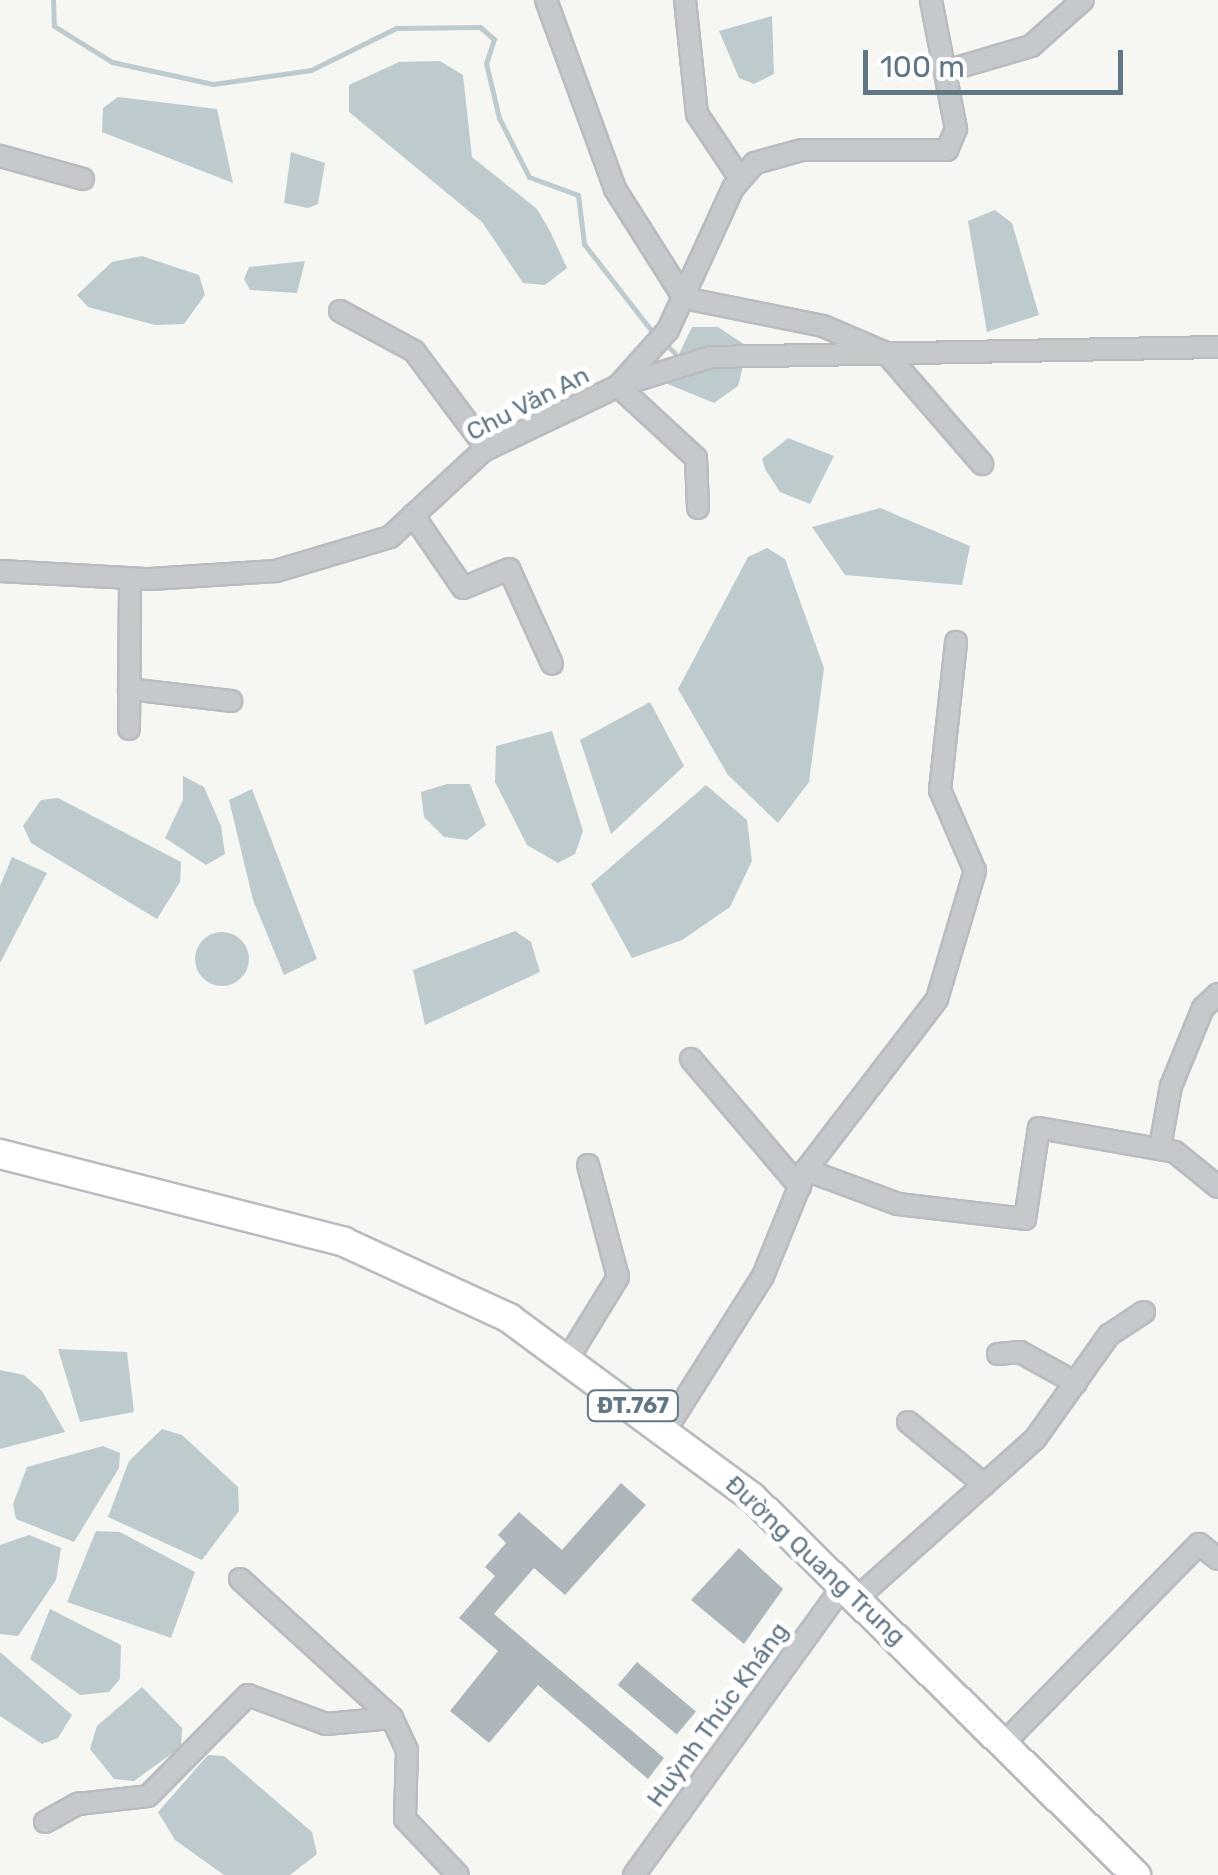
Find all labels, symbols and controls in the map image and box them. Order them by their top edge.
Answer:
scale bar [868,30,1128,92]
text: 100 m [880,49,965,85]
street label: Chu Văn An [461,360,595,448]
road number: ĐT.767 [586,1389,680,1423]
street label: Đường Quang Trung [719,1470,911,1652]
street label: Huỳnh Thúc Kháng [641,1617,795,1813]

